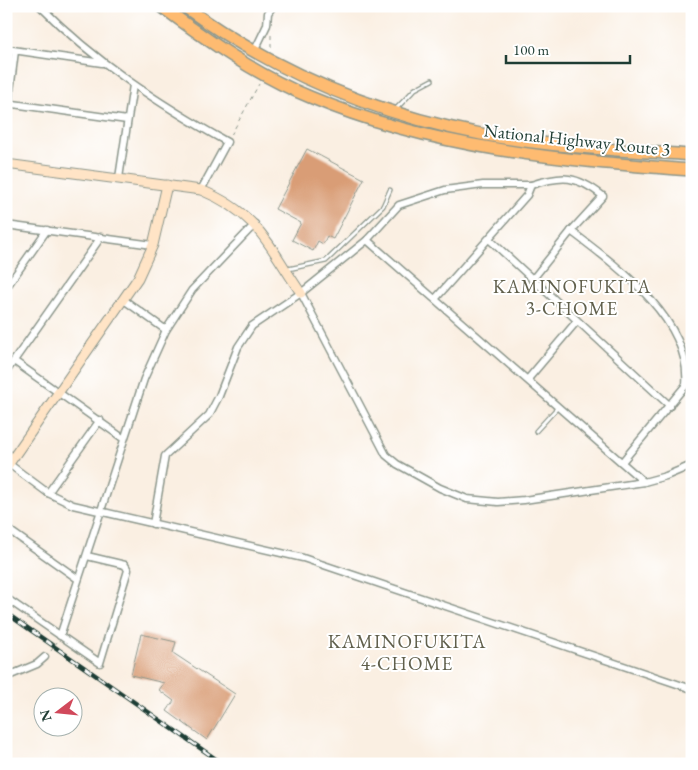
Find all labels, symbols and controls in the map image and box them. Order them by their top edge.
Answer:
scale bar [506,32,629,64]
text: 100 m [513,40,550,59]
street label: National Highway Route 3 [483,118,671,161]
district label: KAMINOFUKITA 3-CHOME [493,274,651,321]
district label: KAMINOFUKITA 4-CHOME [328,629,486,676]
north arrow [32,688,82,738]
text: N [35,707,56,724]

